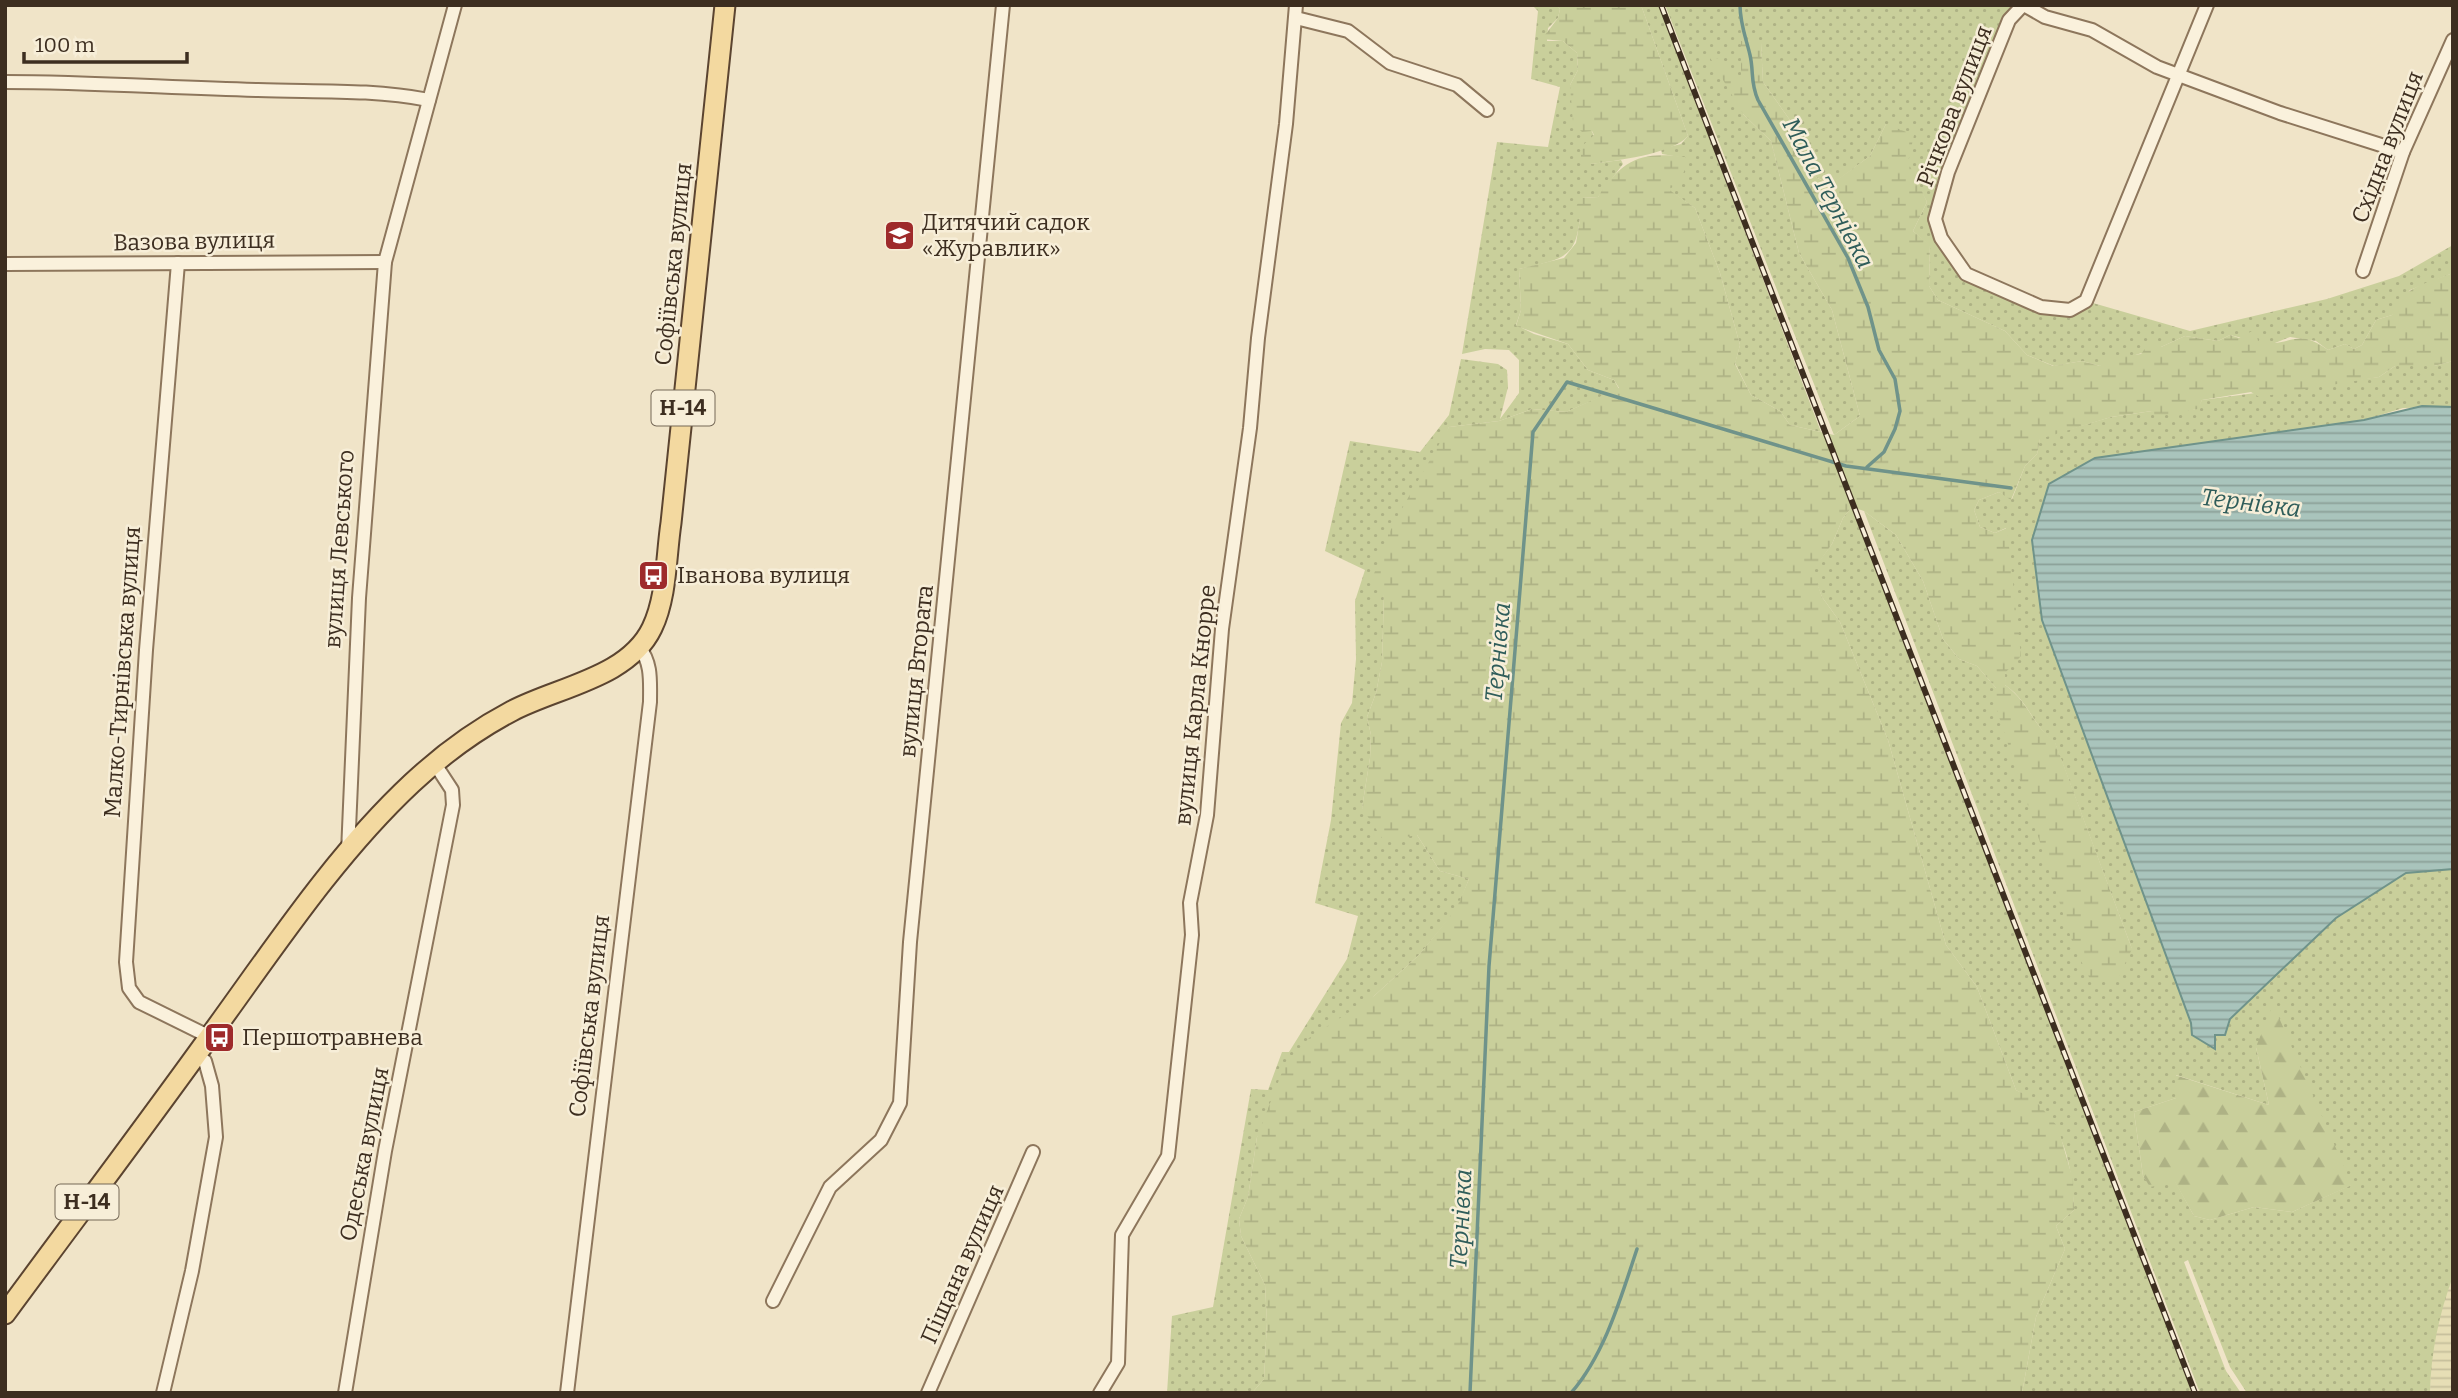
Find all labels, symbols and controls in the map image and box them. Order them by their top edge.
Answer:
scale bar [24,21,187,65]
street label: Річкова вулиця [1910,22,1998,190]
text: 100 m [35,32,95,58]
street label: Східна вулиця [2345,67,2429,227]
water label: Мала Тернівка [1777,113,1879,273]
street label: Софіївська вулиця [648,161,698,367]
place label: Дитячий садок «Журавлик» [922,208,1090,262]
school or university icon: Дитячий садок «Журавлик» [882,218,916,252]
street label: Вазова вулиця [113,226,275,256]
road number: Н-14 [652,390,714,426]
street label: вулиця Левського [318,449,360,649]
water label: Тернівка [2200,483,2302,523]
street label: Малко-Тирнівська вулиця [98,525,146,819]
bus stop icon: Іванова вулиця [637,558,671,592]
place label: Іванова вулиця [677,561,850,589]
street label: вулиця Втората [893,583,939,759]
street label: вулиця Карла Кнорре [1168,583,1222,827]
water label: Тернівка [1480,601,1516,703]
street label: Софіївська вулиця [563,913,615,1119]
bus stop icon: Першотравнева [202,1020,236,1054]
place label: Першотравнева [242,1023,423,1051]
street label: Одеська вулиця [333,1065,395,1243]
water label: Тернівка [1444,1168,1478,1270]
street label: Піщана вулиця [914,1180,1010,1348]
road number: Н-14 [56,1184,119,1220]

